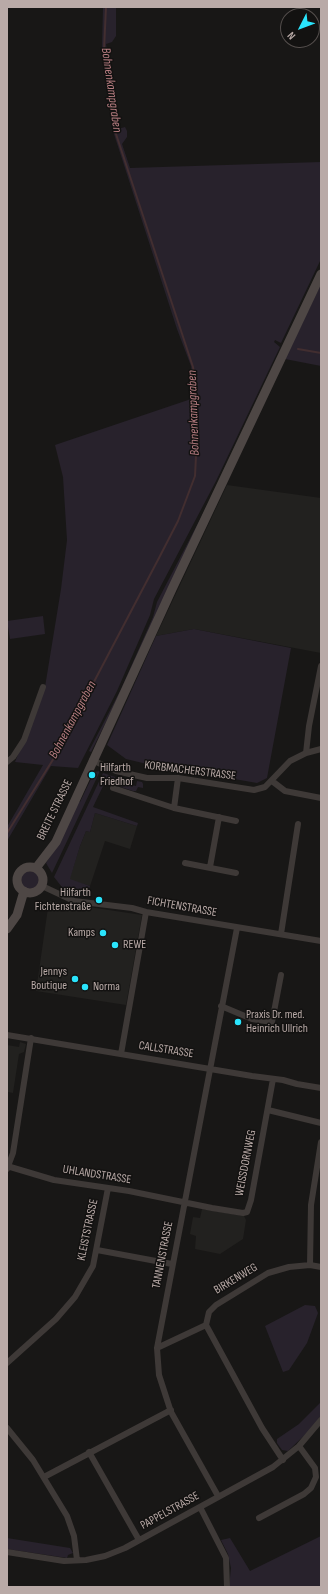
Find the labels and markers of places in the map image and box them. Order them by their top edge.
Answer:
place label: Hilfarth Friedhof [100,761,134,789]
marker: Hilfarth Friedhof [87,770,97,780]
place label: Hilfarth Fichtenstraße [35,886,91,914]
marker: Hilfarth Fichtenstraße [94,895,104,905]
place label: Kamps [68,926,95,940]
marker: Kamps [98,928,108,938]
place label: REWE [123,938,146,952]
marker: REWE [110,940,120,950]
place label: Jennys Boutique [31,965,67,993]
marker: Jennys Boutique [70,974,80,984]
place label: Norma [93,980,120,994]
marker: Norma [80,982,90,992]
place label: Praxis Dr. med. Heinrich Ullrich [246,1008,308,1036]
marker: Praxis Dr. med. Heinrich Ullrich [233,1017,243,1027]

